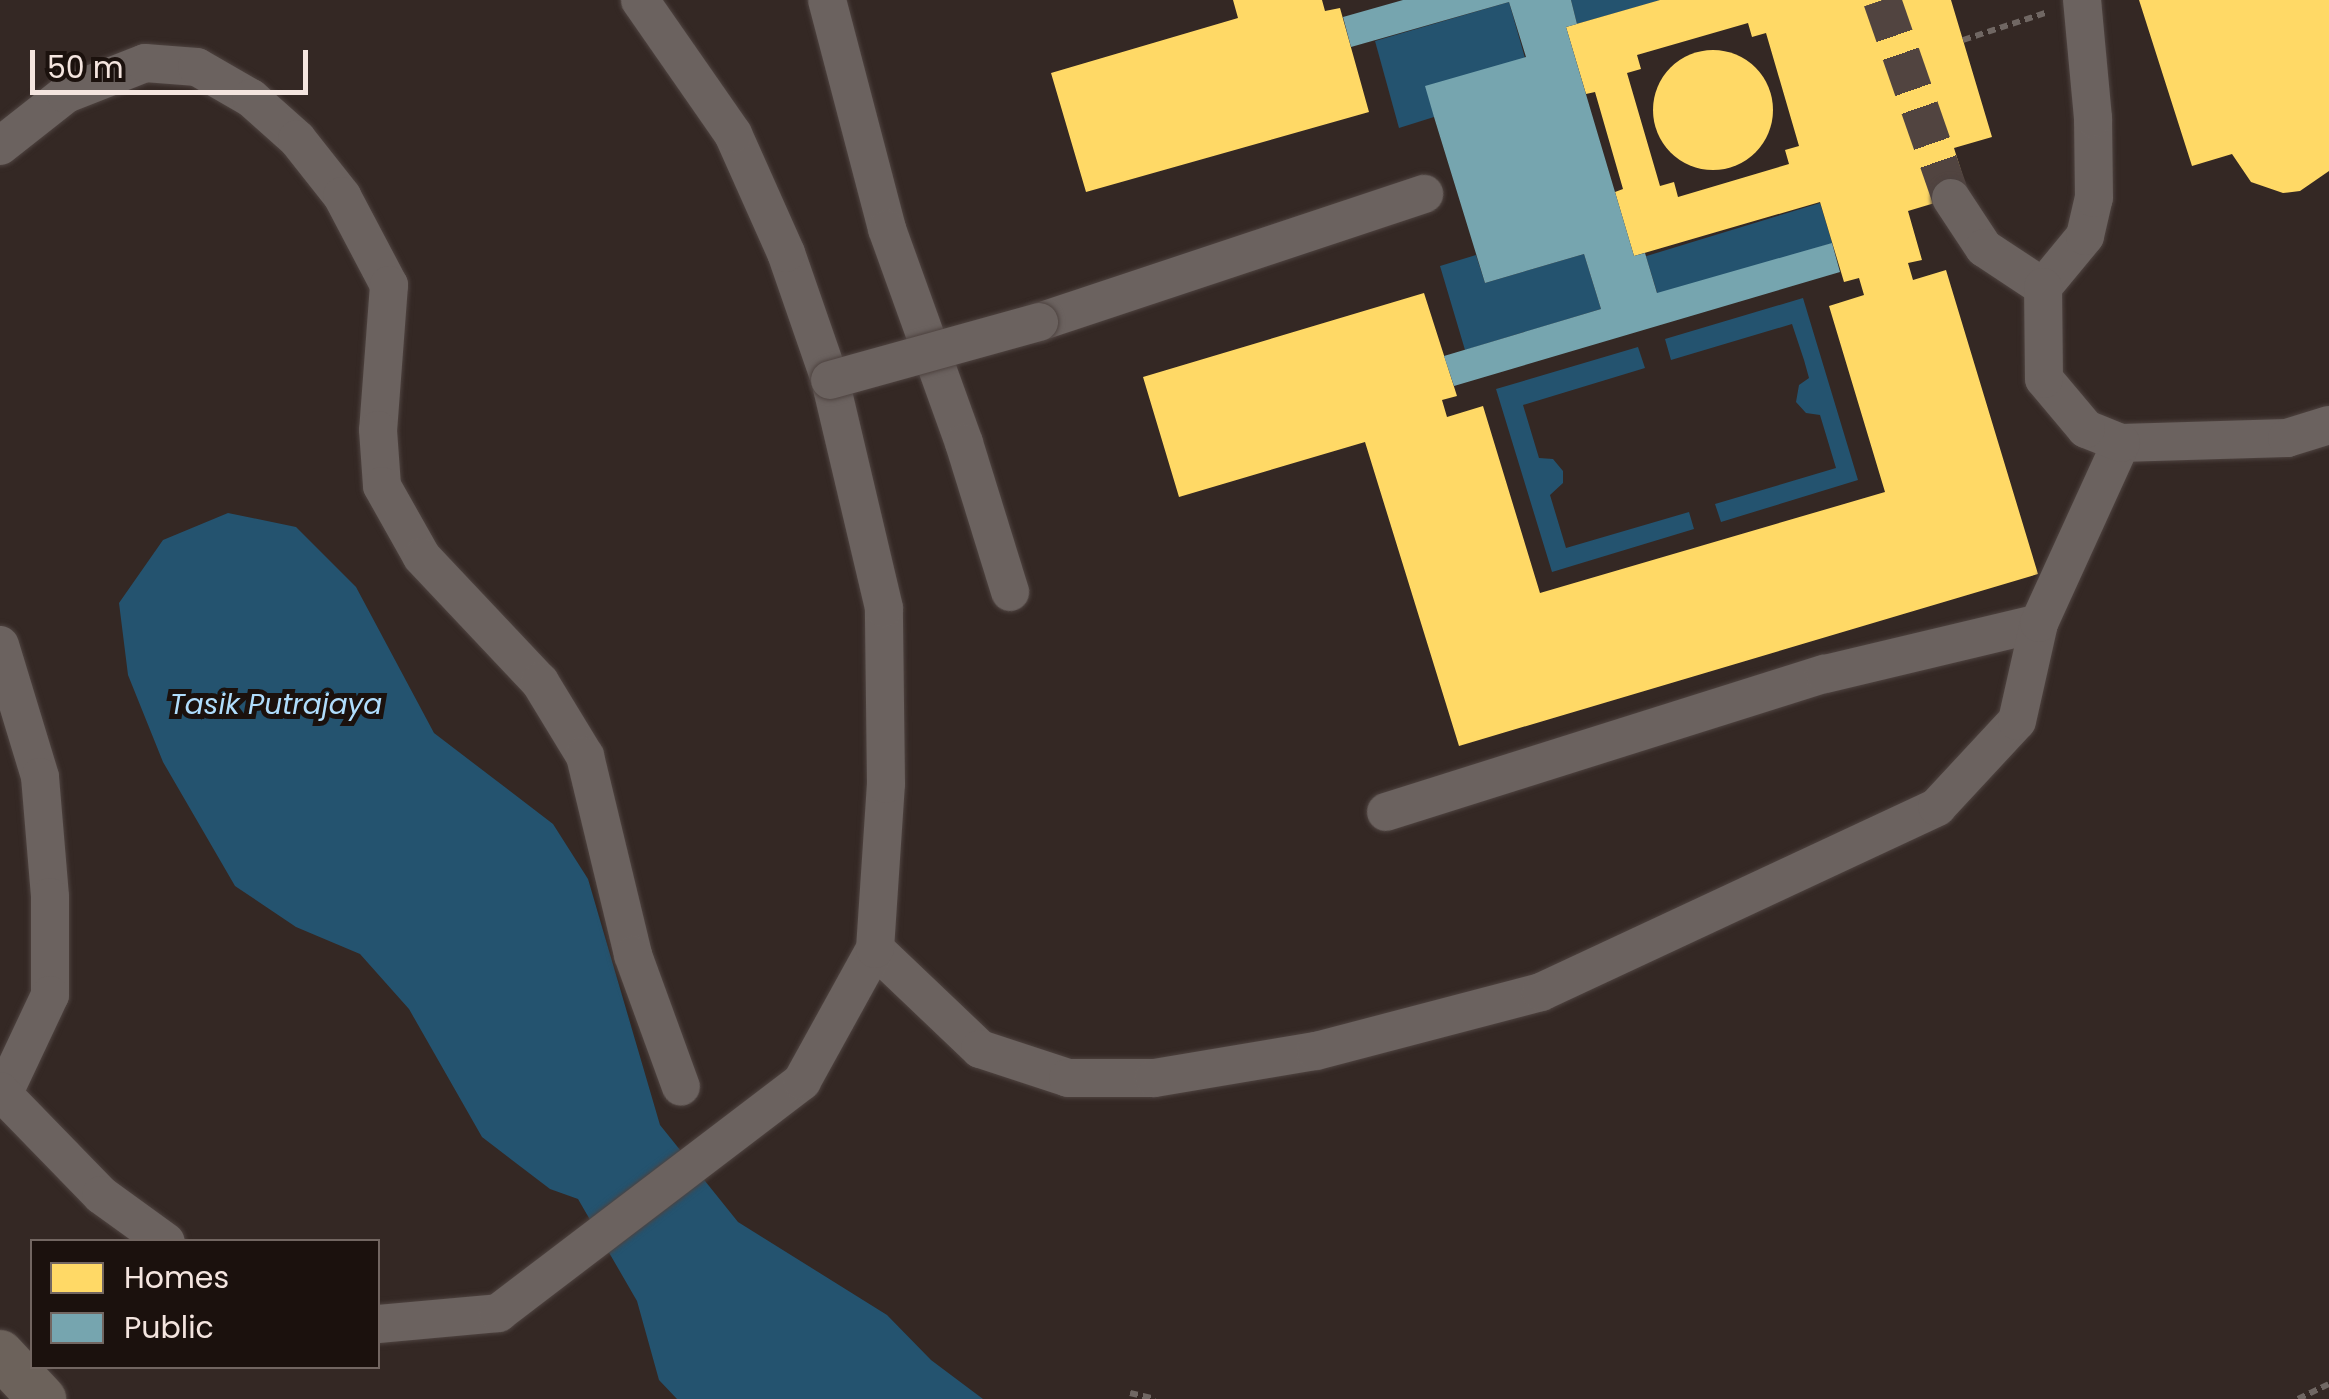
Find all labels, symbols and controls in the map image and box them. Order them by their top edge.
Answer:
scale bar [35,30,312,92]
text: 50 m [47,46,124,89]
water label: Tasik Putrajaya [170,688,382,722]
legend [30,1239,380,1369]
text: Homes [124,1256,229,1299]
text: Public [124,1306,214,1349]

